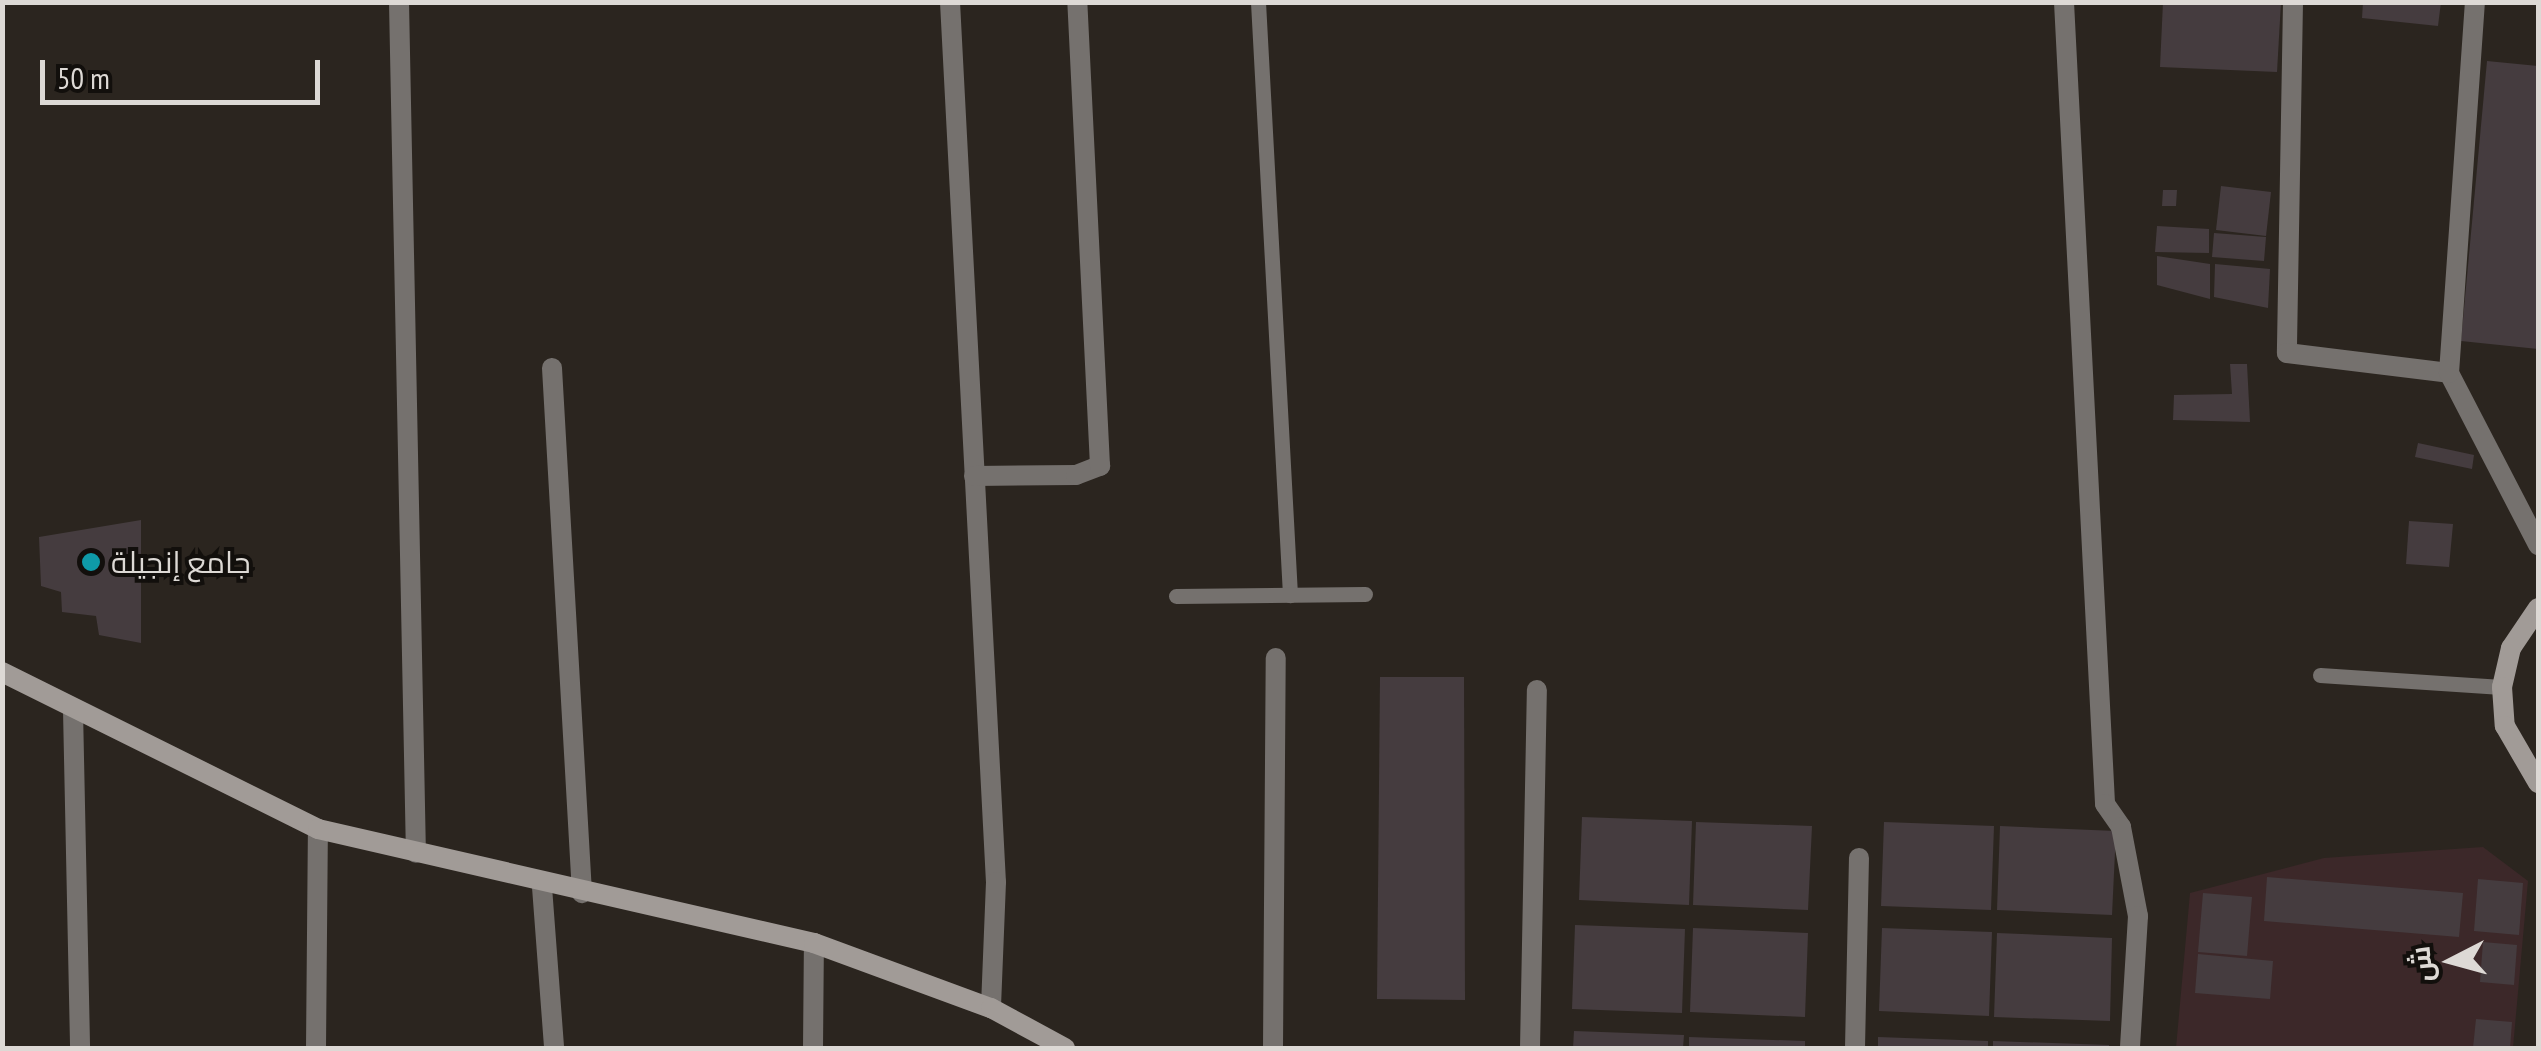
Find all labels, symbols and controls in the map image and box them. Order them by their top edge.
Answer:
scale bar [45,40,325,102]
text: 50 m [57,58,110,97]
place label: جامع إنجيلة [111,544,251,580]
marker: جامع إنجيلة [80,551,102,573]
north arrow [2401,911,2501,1011]
text: ش [2400,944,2441,984]

